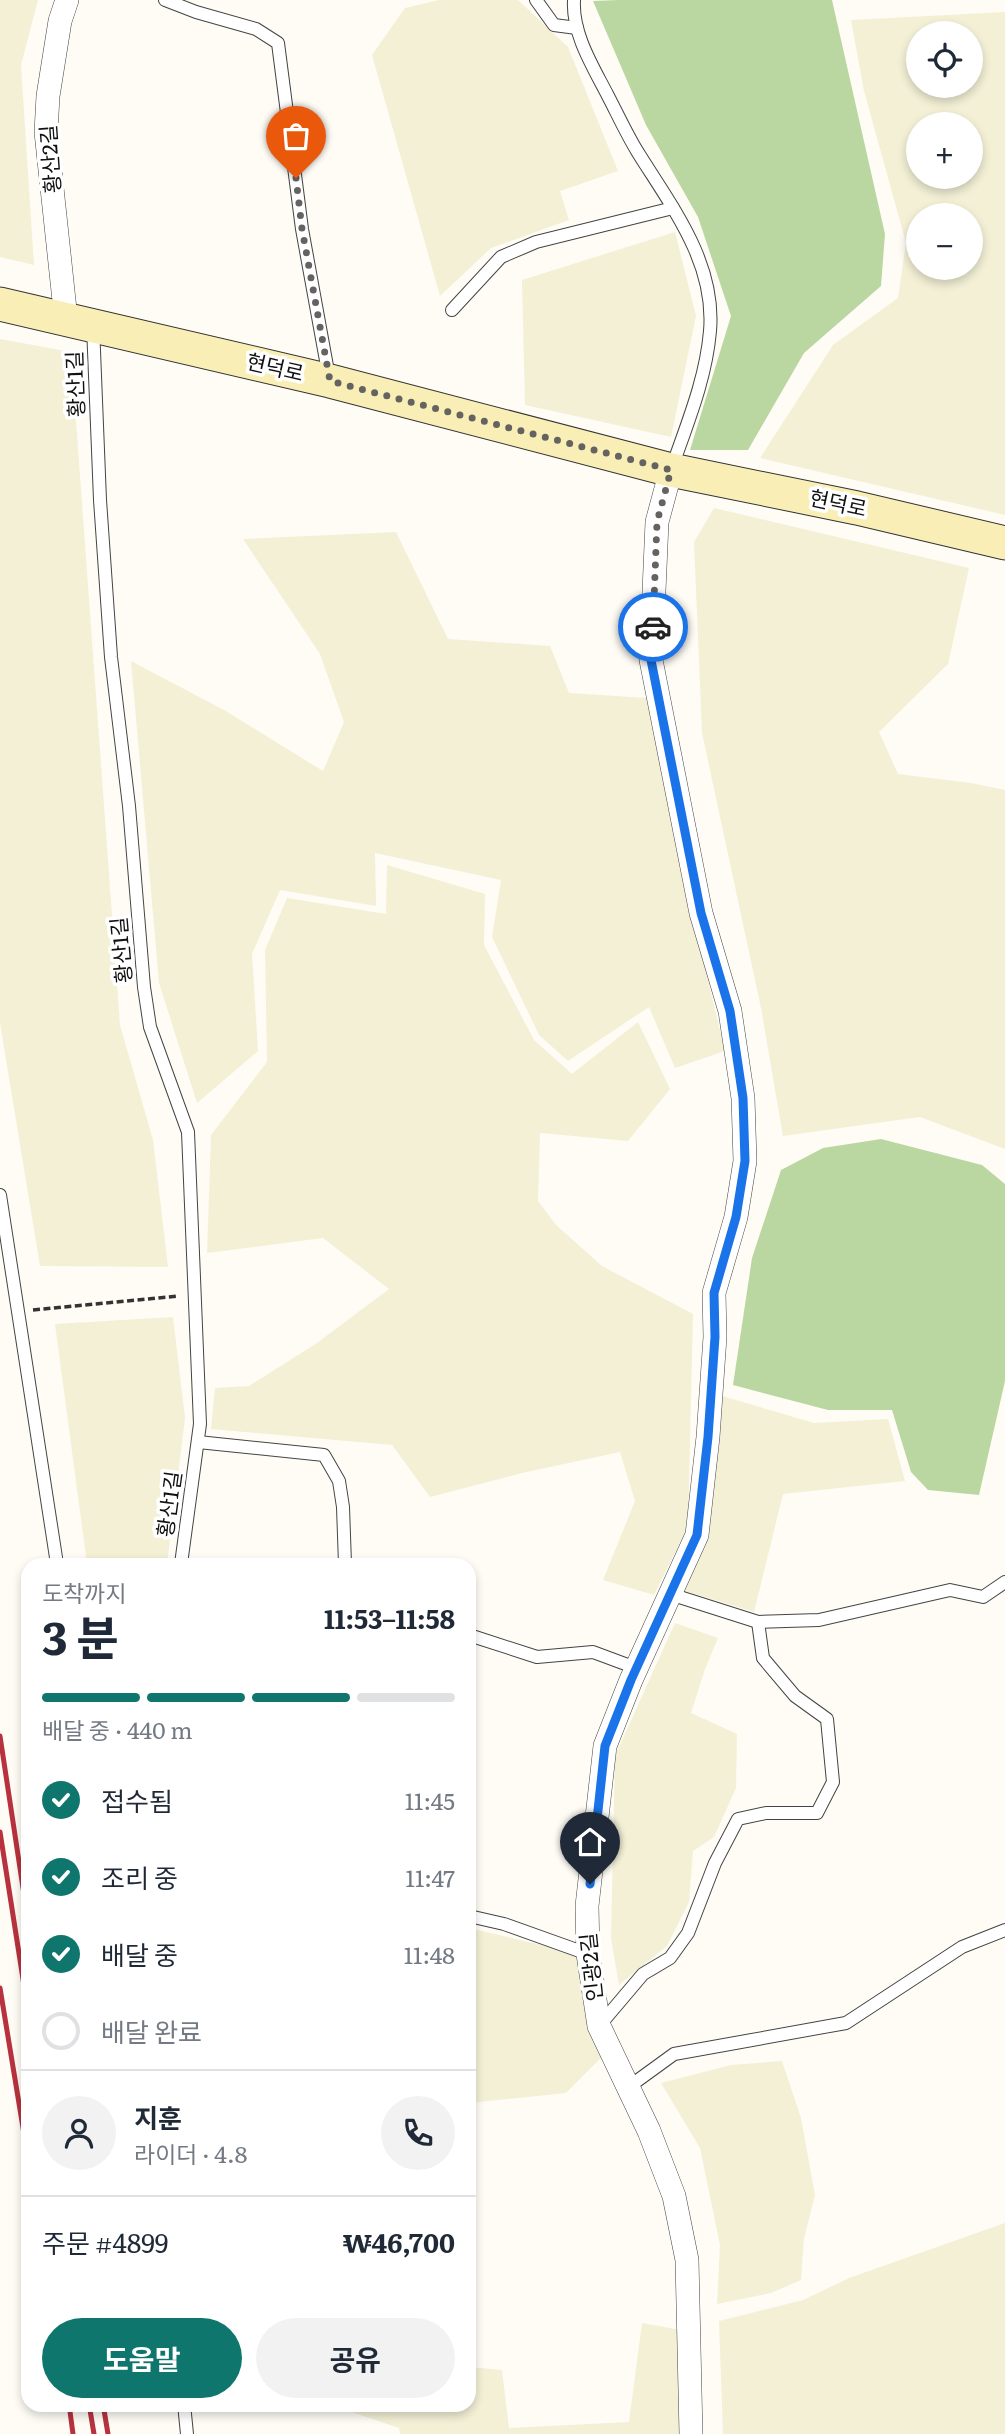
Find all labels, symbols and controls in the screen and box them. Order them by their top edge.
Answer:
map controls [906,21,983,280]
button: locate [906,21,983,98]
pin [266,106,326,178]
button: + [906,112,983,189]
icon: bag [277,117,315,155]
street label: 황산2길 [31,124,66,194]
button: − [906,203,983,280]
street label: 현덕로 [244,344,307,387]
street label: 황산1길 [57,350,90,418]
street label: 현덕로 [807,480,870,523]
courier [618,592,688,662]
icon: car [634,608,672,646]
street label: 황산1길 [101,916,138,985]
street label: 황산1길 [148,1469,188,1539]
text: 도착까지 [42,1575,127,1609]
text: 11:53–11:58 [324,1598,455,1637]
text: 3 분 [42,1601,119,1669]
text: 배달 중 · 440 m [42,1712,193,1746]
text: 접수됨 [101,1780,173,1819]
icon: check [42,1781,80,1819]
text: 11:45 [405,1783,455,1817]
pin [560,1812,620,1884]
icon: home [571,1823,609,1861]
text: 조리 중 [101,1857,178,1896]
icon: check [42,1858,80,1896]
text: 11:47 [406,1860,455,1894]
street label: 인광2길 [571,1932,609,2003]
text: 배달 중 [101,1934,178,1973]
icon: check [42,1935,80,1973]
text: 11:48 [404,1937,455,1971]
text: 배달 완료 [101,2011,202,2050]
button: person [42,2096,116,2170]
button: phone [381,2096,455,2170]
text: 지훈 [134,2097,182,2136]
text: 라이더 · 4.8 [134,2136,247,2170]
text: 주문 #4899 [42,2222,168,2261]
text: ₩46,700 [343,2222,455,2261]
button: 도움말 [42,2318,242,2398]
button: 공유 [256,2318,455,2398]

